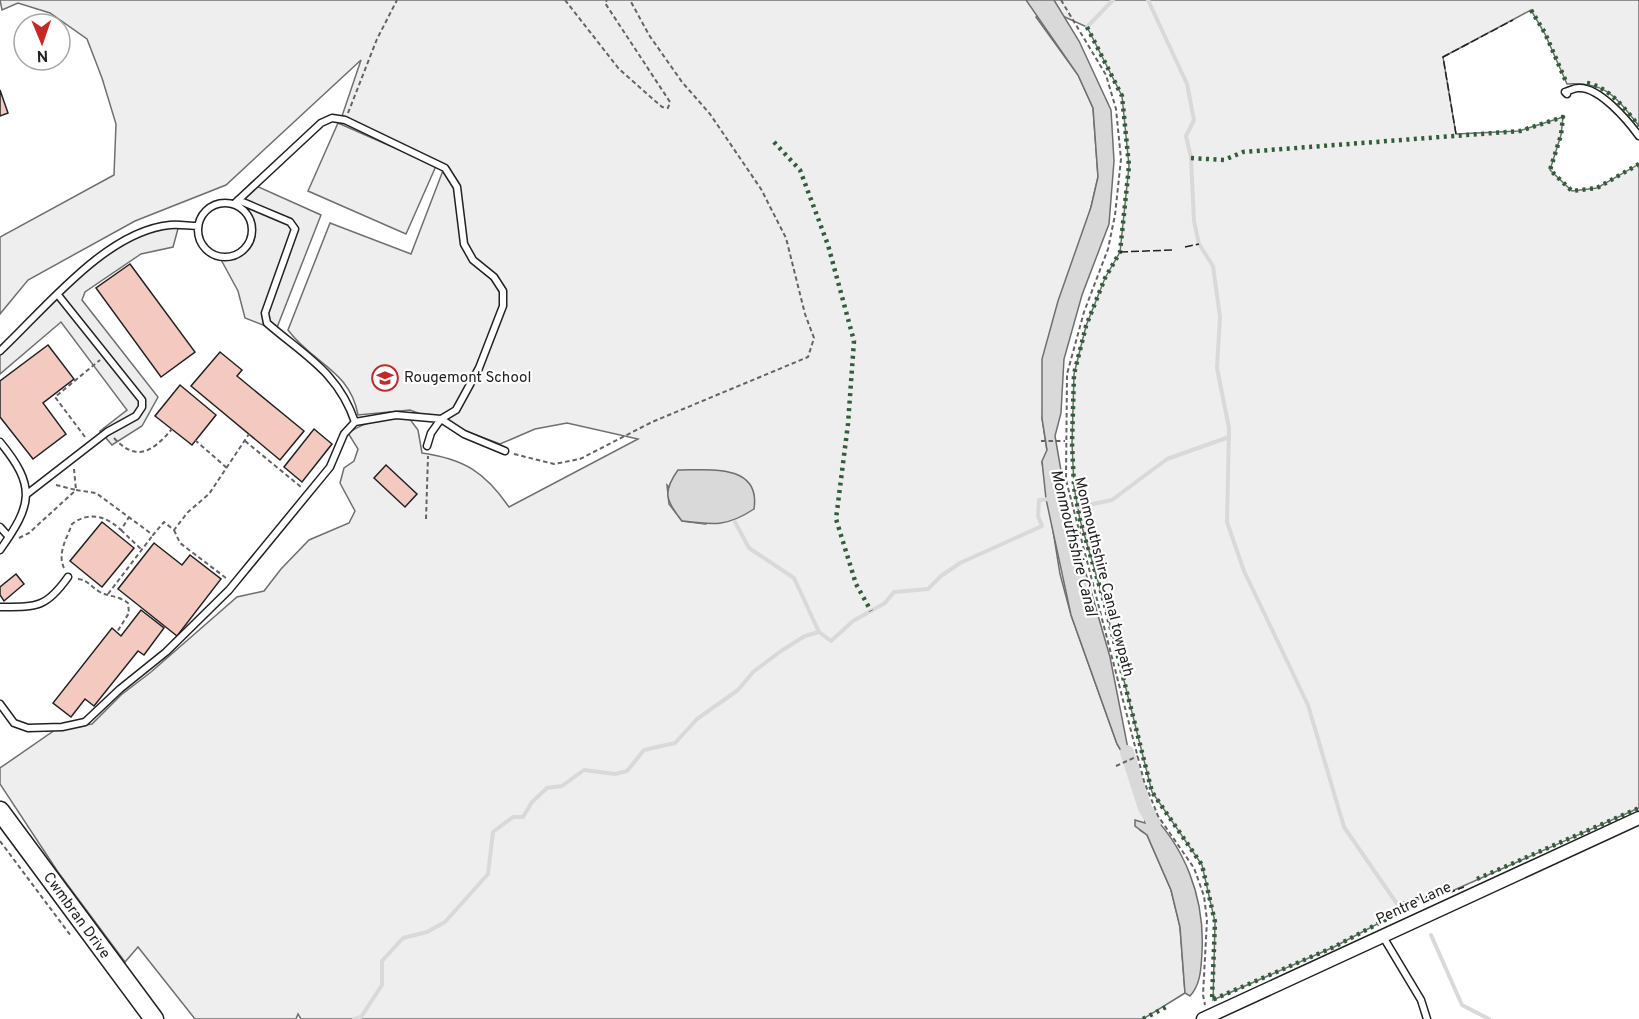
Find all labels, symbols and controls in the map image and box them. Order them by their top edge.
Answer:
north arrow [12,12,72,72]
text: N [36,45,49,65]
school or university icon: Rougemont School [370,363,400,393]
place label: Rougemont School [404,369,531,388]
water label: Monmouthshire Canal [1045,468,1101,619]
street label: Monmouthshire Canal towpath [1069,475,1137,679]
street label: Cwmbran Drive [38,869,114,963]
street label: Pentre Lane [1373,878,1455,930]

